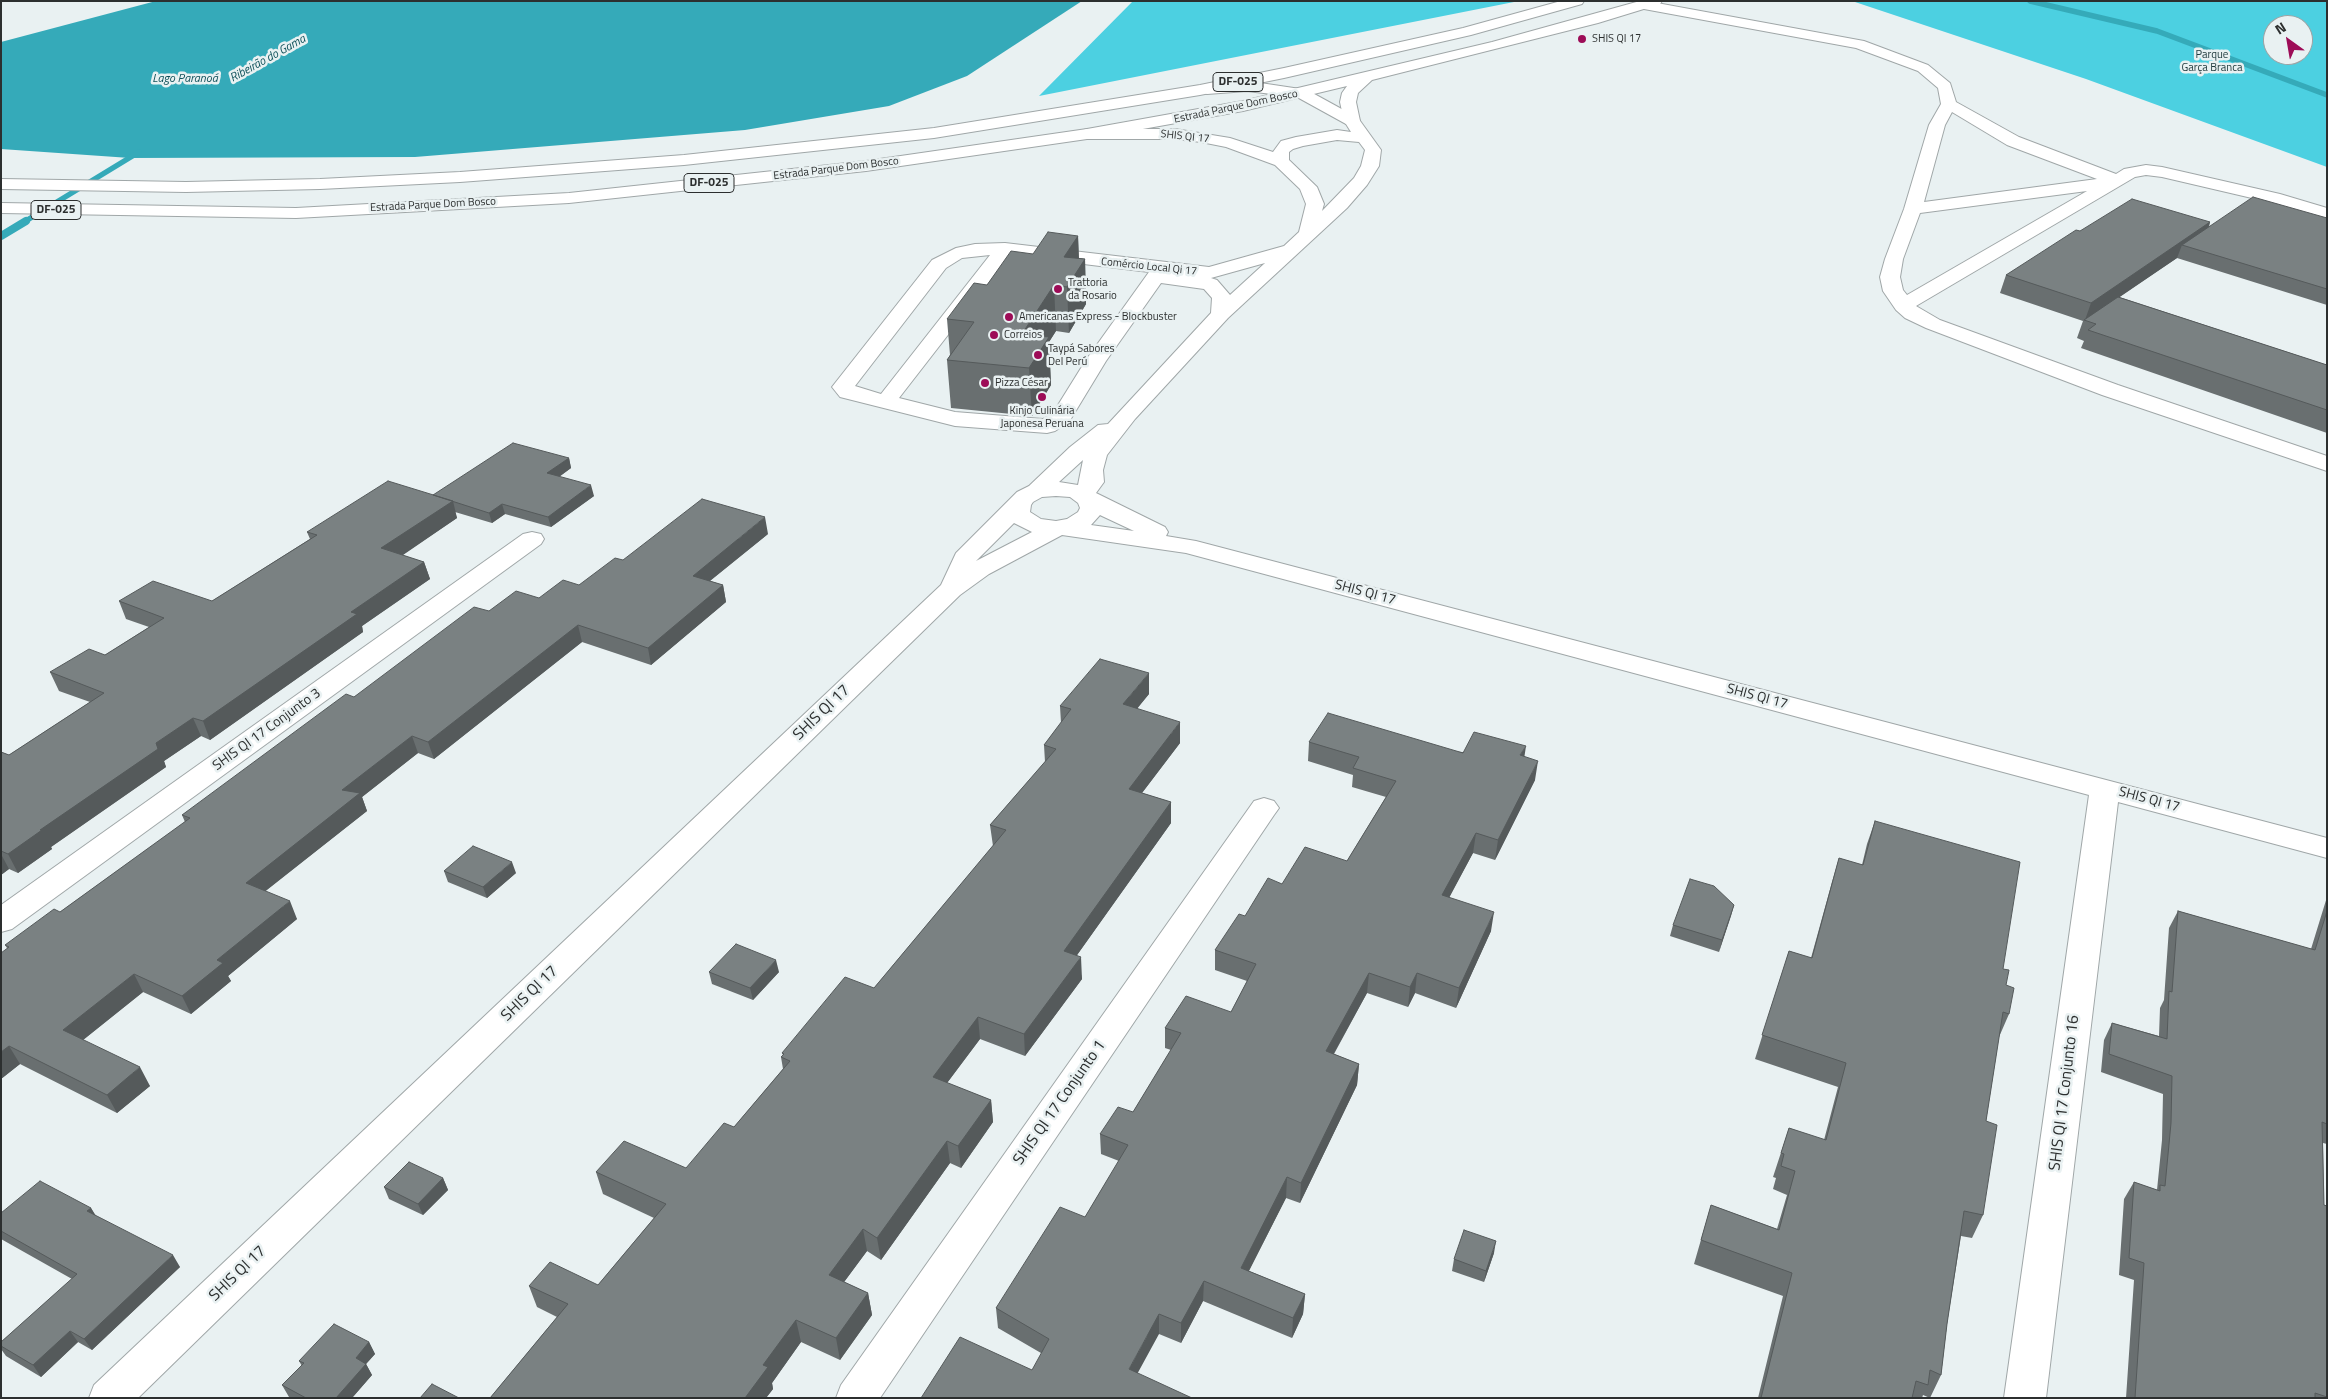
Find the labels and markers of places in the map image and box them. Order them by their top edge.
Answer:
place label: SHIS QI 17 [1592,32,1641,46]
marker: SHIS QI 17 [1576,33,1588,45]
place label: Trattoria da Rosario [1068,276,1117,302]
marker: Trattoria da Rosario [1052,283,1064,295]
place label: Americanas Express - Blockbuster [1019,310,1177,324]
marker: Americanas Express - Blockbuster [1003,311,1015,323]
place label: Correios [1004,328,1042,342]
marker: Correios [988,329,1000,341]
place label: Taypá Sabores Del Perú [1048,342,1115,368]
marker: Taypá Sabores Del Perú [1032,349,1044,361]
place label: Pizza César [995,376,1048,390]
marker: Pizza César [979,377,991,389]
marker: Kinjo Culinária Japonesa Peruana [1036,391,1048,403]
place label: Kinjo Culinária Japonesa Peruana [1000,404,1084,430]

